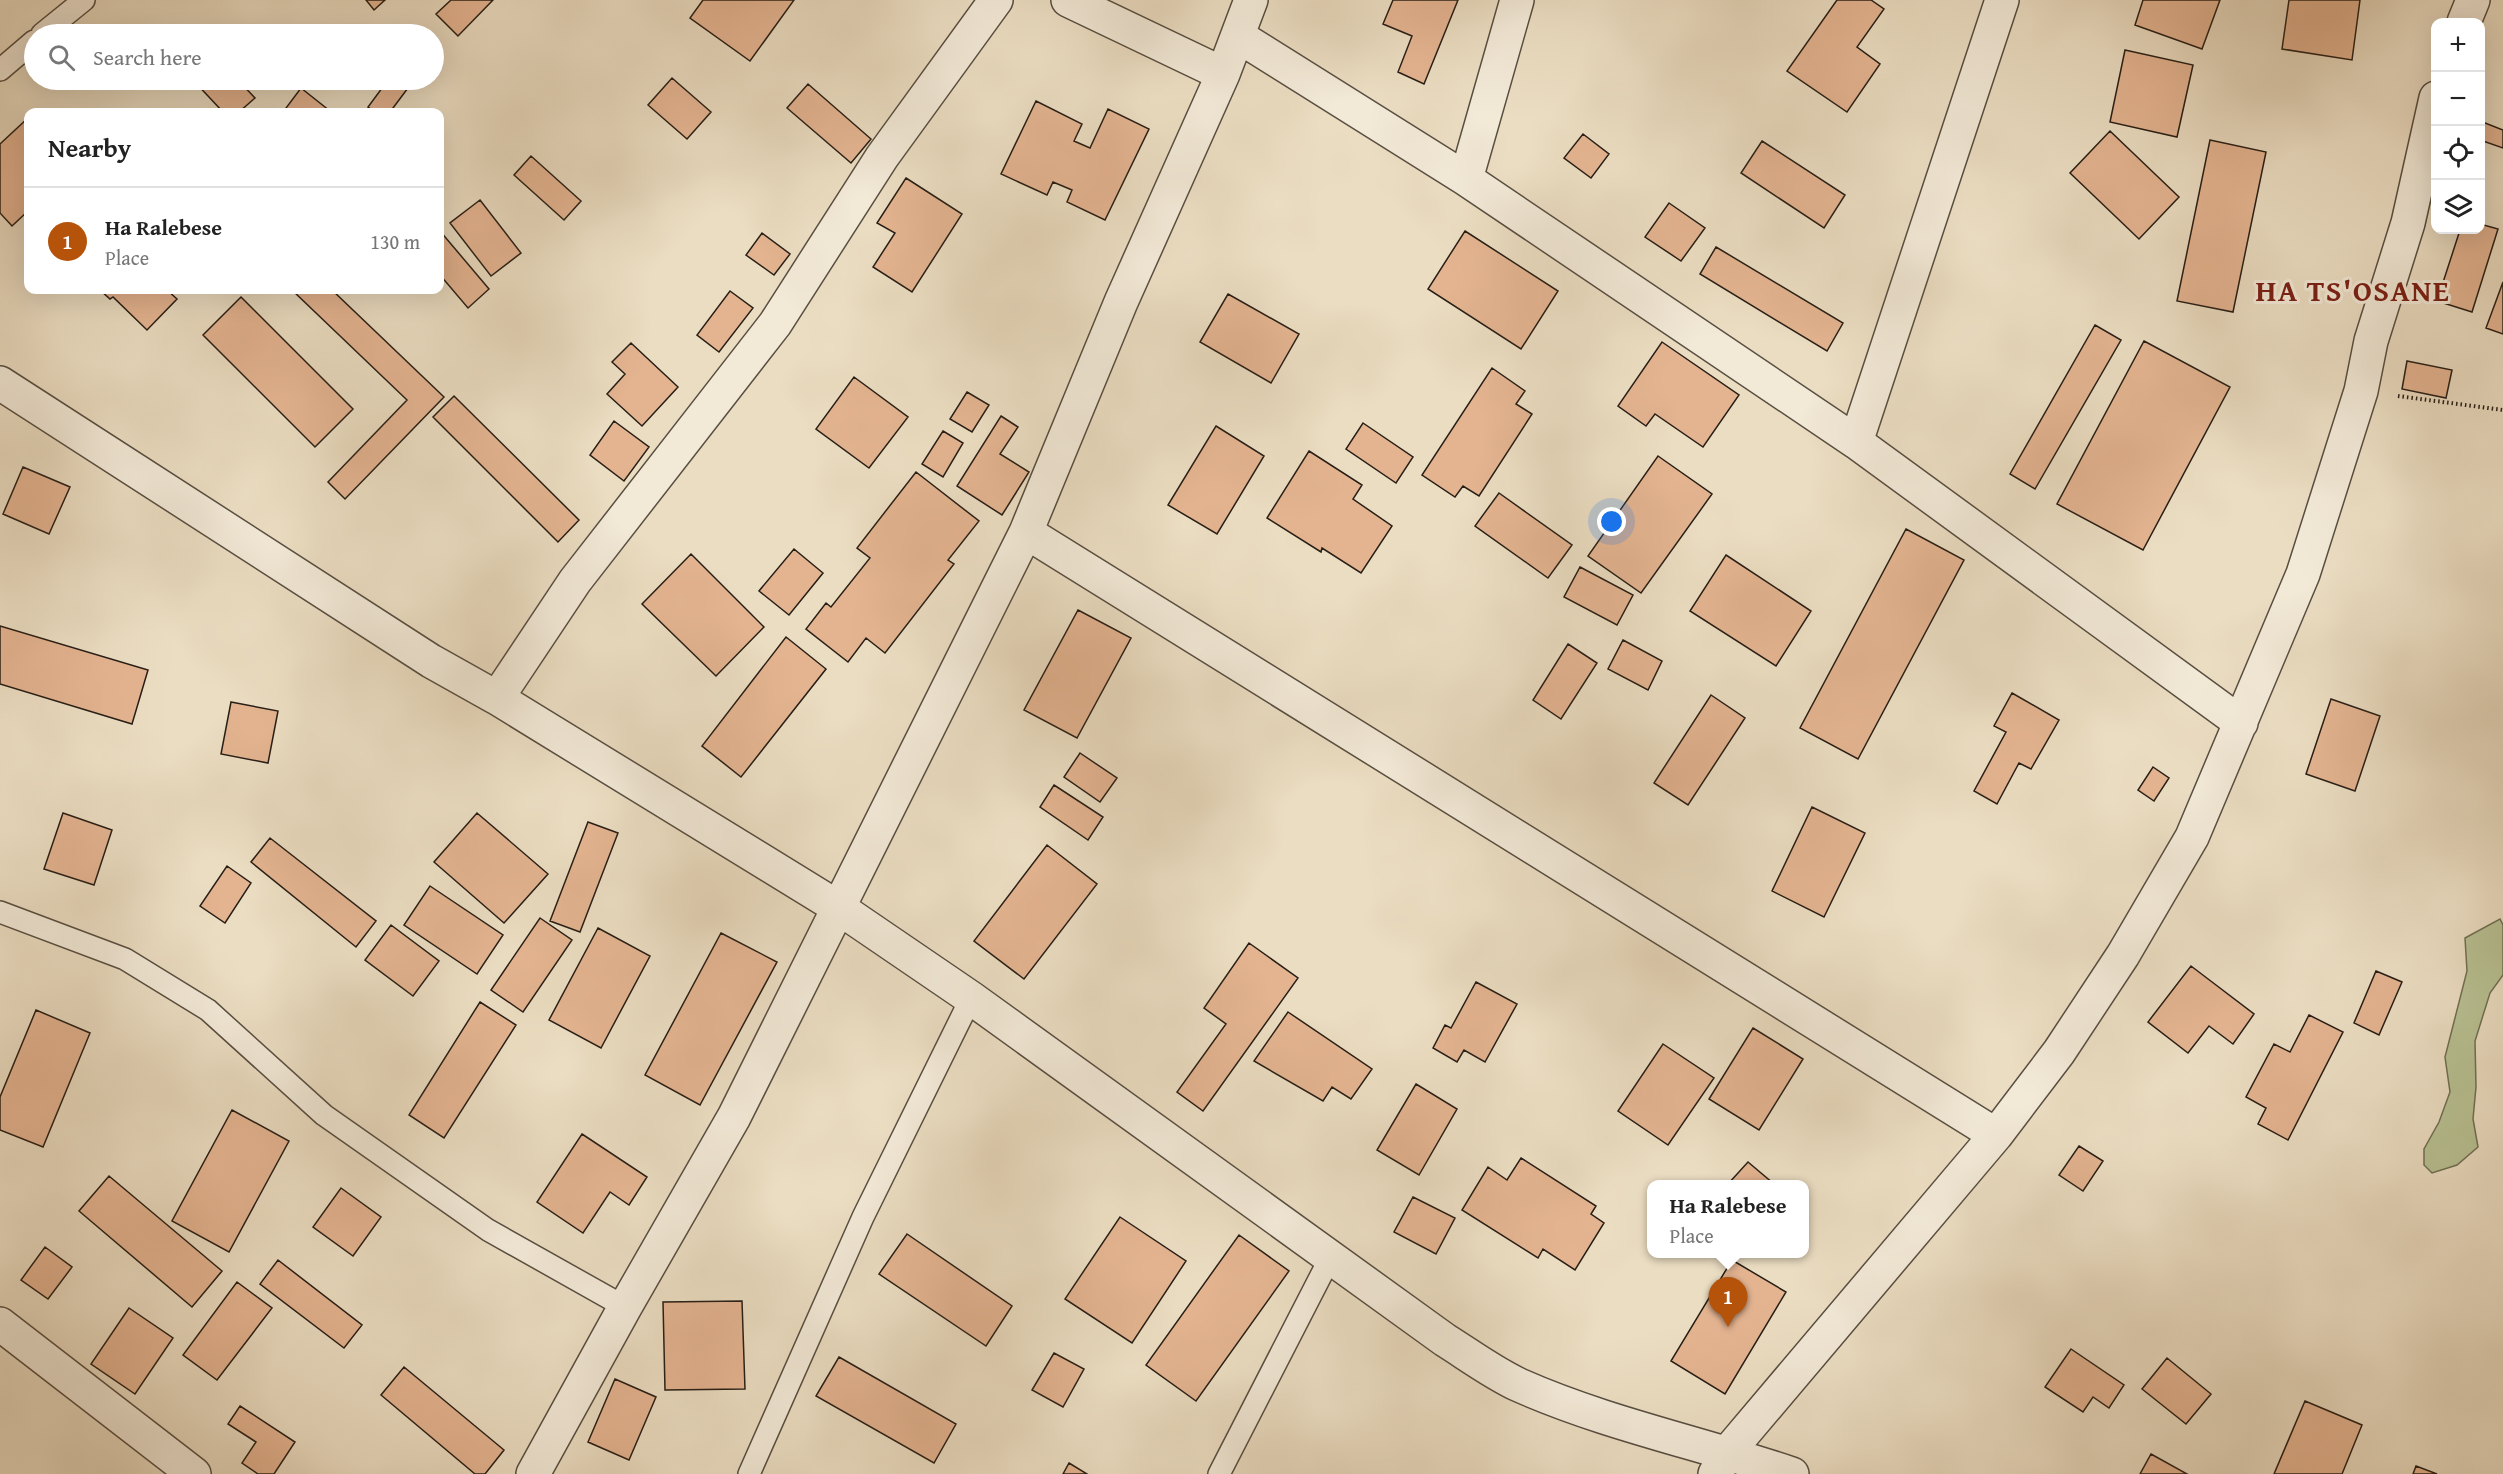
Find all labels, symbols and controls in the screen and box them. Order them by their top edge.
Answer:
map controls [2431,18,2485,234]
button: + [2431,18,2485,72]
search box [24,24,444,90]
icon: search [45,41,78,74]
text: Search here [93,41,202,73]
button: − [2431,72,2485,126]
button: locate [2431,126,2485,180]
text: Nearby [48,128,131,167]
button: layers [2431,180,2485,234]
text: Ha Ralebese [105,211,222,243]
text: 1 [62,227,73,256]
text: 130 m [370,227,420,256]
text: Place [105,243,149,272]
district label: HA TS'OSANE [2256,268,2450,312]
your location [1597,507,1626,536]
popup [1647,1180,1809,1258]
text: Ha Ralebese [1669,1189,1787,1221]
text: Place [1669,1221,1714,1250]
pin: 1 [1708,1278,1748,1327]

